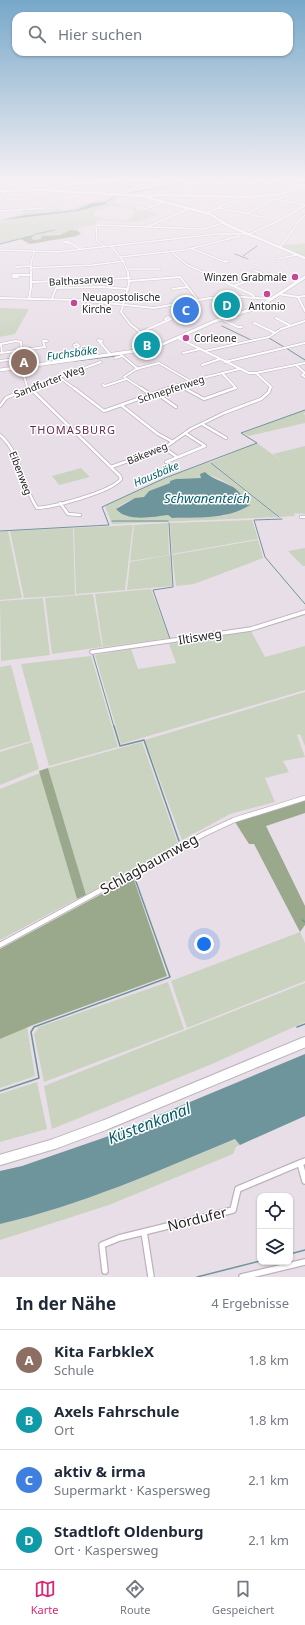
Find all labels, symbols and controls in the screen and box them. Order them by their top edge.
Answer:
search box [12,12,293,56]
icon: search [26,23,48,45]
text: Hier suchen [58,24,142,44]
place label: Winzen Grabmale [204,270,287,284]
street label: Balthasarweg [49,271,113,289]
marker: Winzen Grabmale [290,272,300,282]
marker: Antonio [262,289,272,299]
place label: Neuapostolische Kirche [82,290,161,316]
pin: D [214,290,240,320]
pin: C [173,295,199,325]
marker: Neuapostolische Kirche [69,298,79,308]
place label: Antonio [248,299,286,313]
pin: B [134,330,160,360]
place label: Corleone [194,331,237,345]
marker: Corleone [181,333,191,343]
water label: Fuchsbäke [46,341,99,363]
pin: A [11,347,37,377]
street label: Sandfurter Weg [12,361,86,401]
street label: Schnepfenweg [136,372,206,406]
district label: THOMASBURG [30,422,116,437]
street label: Bäkeweg [125,439,169,467]
street label: Eibenweg [6,449,36,497]
water label: Hausbäke [131,457,181,490]
water label: Schwanenteich [164,489,250,507]
street label: Iltisweg [177,625,223,648]
street label: Schlagbaumweg [97,829,201,898]
your location [194,934,214,954]
water label: Küstenkanal [104,1097,194,1149]
map controls [257,1193,293,1265]
button: locate [257,1193,293,1229]
street label: Nordufer [165,1202,229,1235]
button: layers [257,1229,293,1265]
text: In der Nähe [16,1292,116,1315]
text: 4 Ergebnisse [211,1294,289,1312]
text: Kita FarbkleX [54,1341,154,1361]
text: A [25,1351,34,1369]
text: 1.8 km [248,1351,289,1369]
text: Schule [54,1361,94,1379]
text: Axels Fahrschule [54,1401,179,1421]
text: B [25,1411,33,1429]
text: 1.8 km [248,1411,289,1429]
text: Ort [54,1421,74,1439]
text: aktiv & irma [54,1461,146,1481]
text: C [25,1471,33,1489]
text: 2.1 km [248,1471,289,1489]
text: Supermarkt · Kaspersweg [54,1481,211,1499]
text: Stadtloft Oldenburg [54,1521,204,1541]
text: D [24,1531,34,1549]
text: 2.1 km [248,1531,289,1549]
text: Ort · Kaspersweg [54,1541,159,1559]
tab: Karte [31,1578,58,1617]
tab: Route [120,1578,151,1617]
tab: Gespeichert [212,1578,274,1617]

